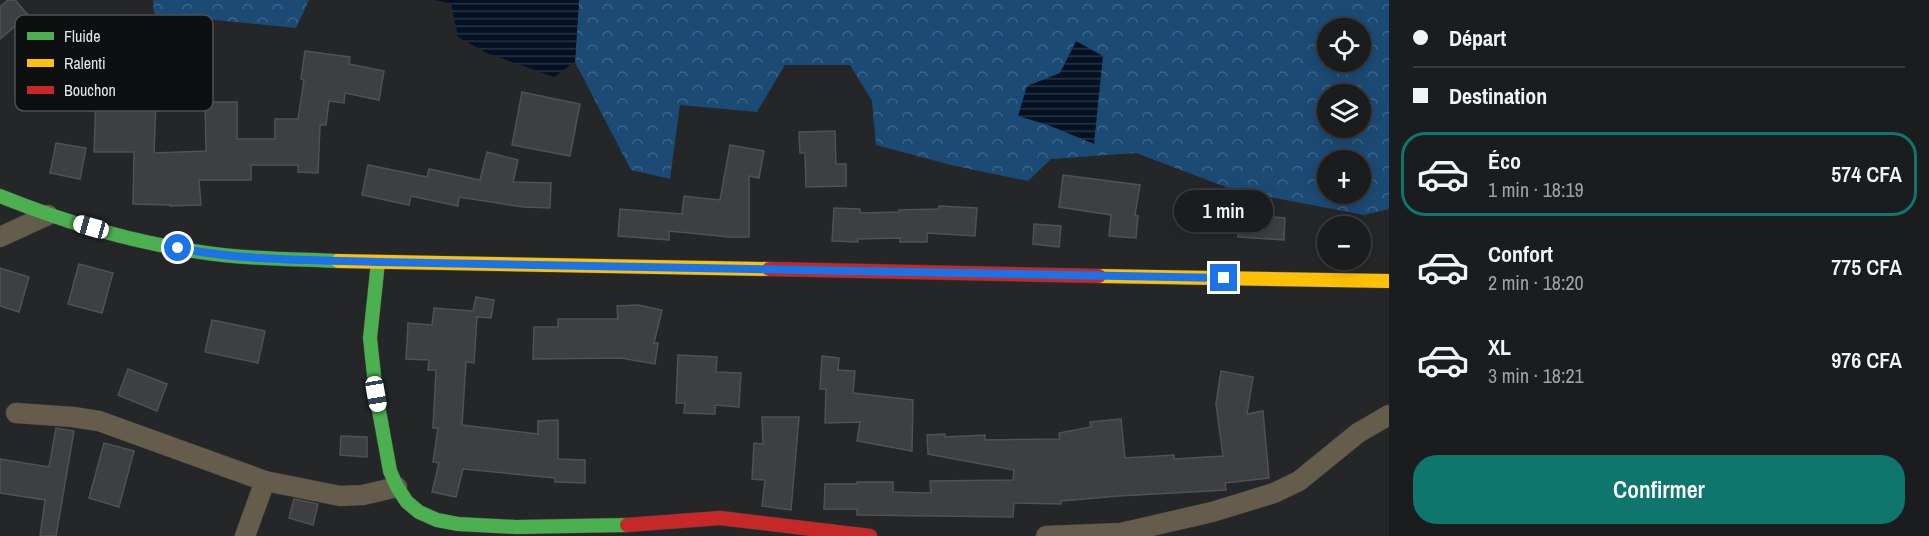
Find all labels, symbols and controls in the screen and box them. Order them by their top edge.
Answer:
legend [15,15,213,111]
map controls [1317,18,1371,270]
button: locate [1317,18,1371,72]
text: Départ [1449,23,1506,53]
text: Fluide [64,25,100,47]
text: Ralenti [64,52,106,74]
text: Bouchon [64,79,116,101]
text: Destination [1449,81,1547,111]
button: layers [1317,84,1371,138]
text: Éco [1488,146,1521,176]
icon: car [1416,147,1470,201]
button: + [1317,150,1371,204]
text: 574 CFA [1831,159,1902,189]
text: 1 min · 18:19 [1488,176,1584,203]
callout: 1 min [1174,191,1274,233]
text: 1 min [1202,197,1245,224]
car [71,213,111,241]
button: − [1317,216,1371,270]
route start [164,234,191,261]
text: Confort [1488,239,1553,269]
icon: car [1416,240,1470,294]
text: 775 CFA [1831,252,1902,282]
route end [1210,264,1237,291]
text: 2 min · 18:20 [1488,269,1584,296]
text: XL [1488,332,1511,362]
icon: car [1416,333,1470,387]
text: 976 CFA [1831,345,1902,375]
text: 3 min · 18:21 [1488,362,1584,389]
car [364,375,388,413]
button: Confirmer [1413,455,1905,524]

